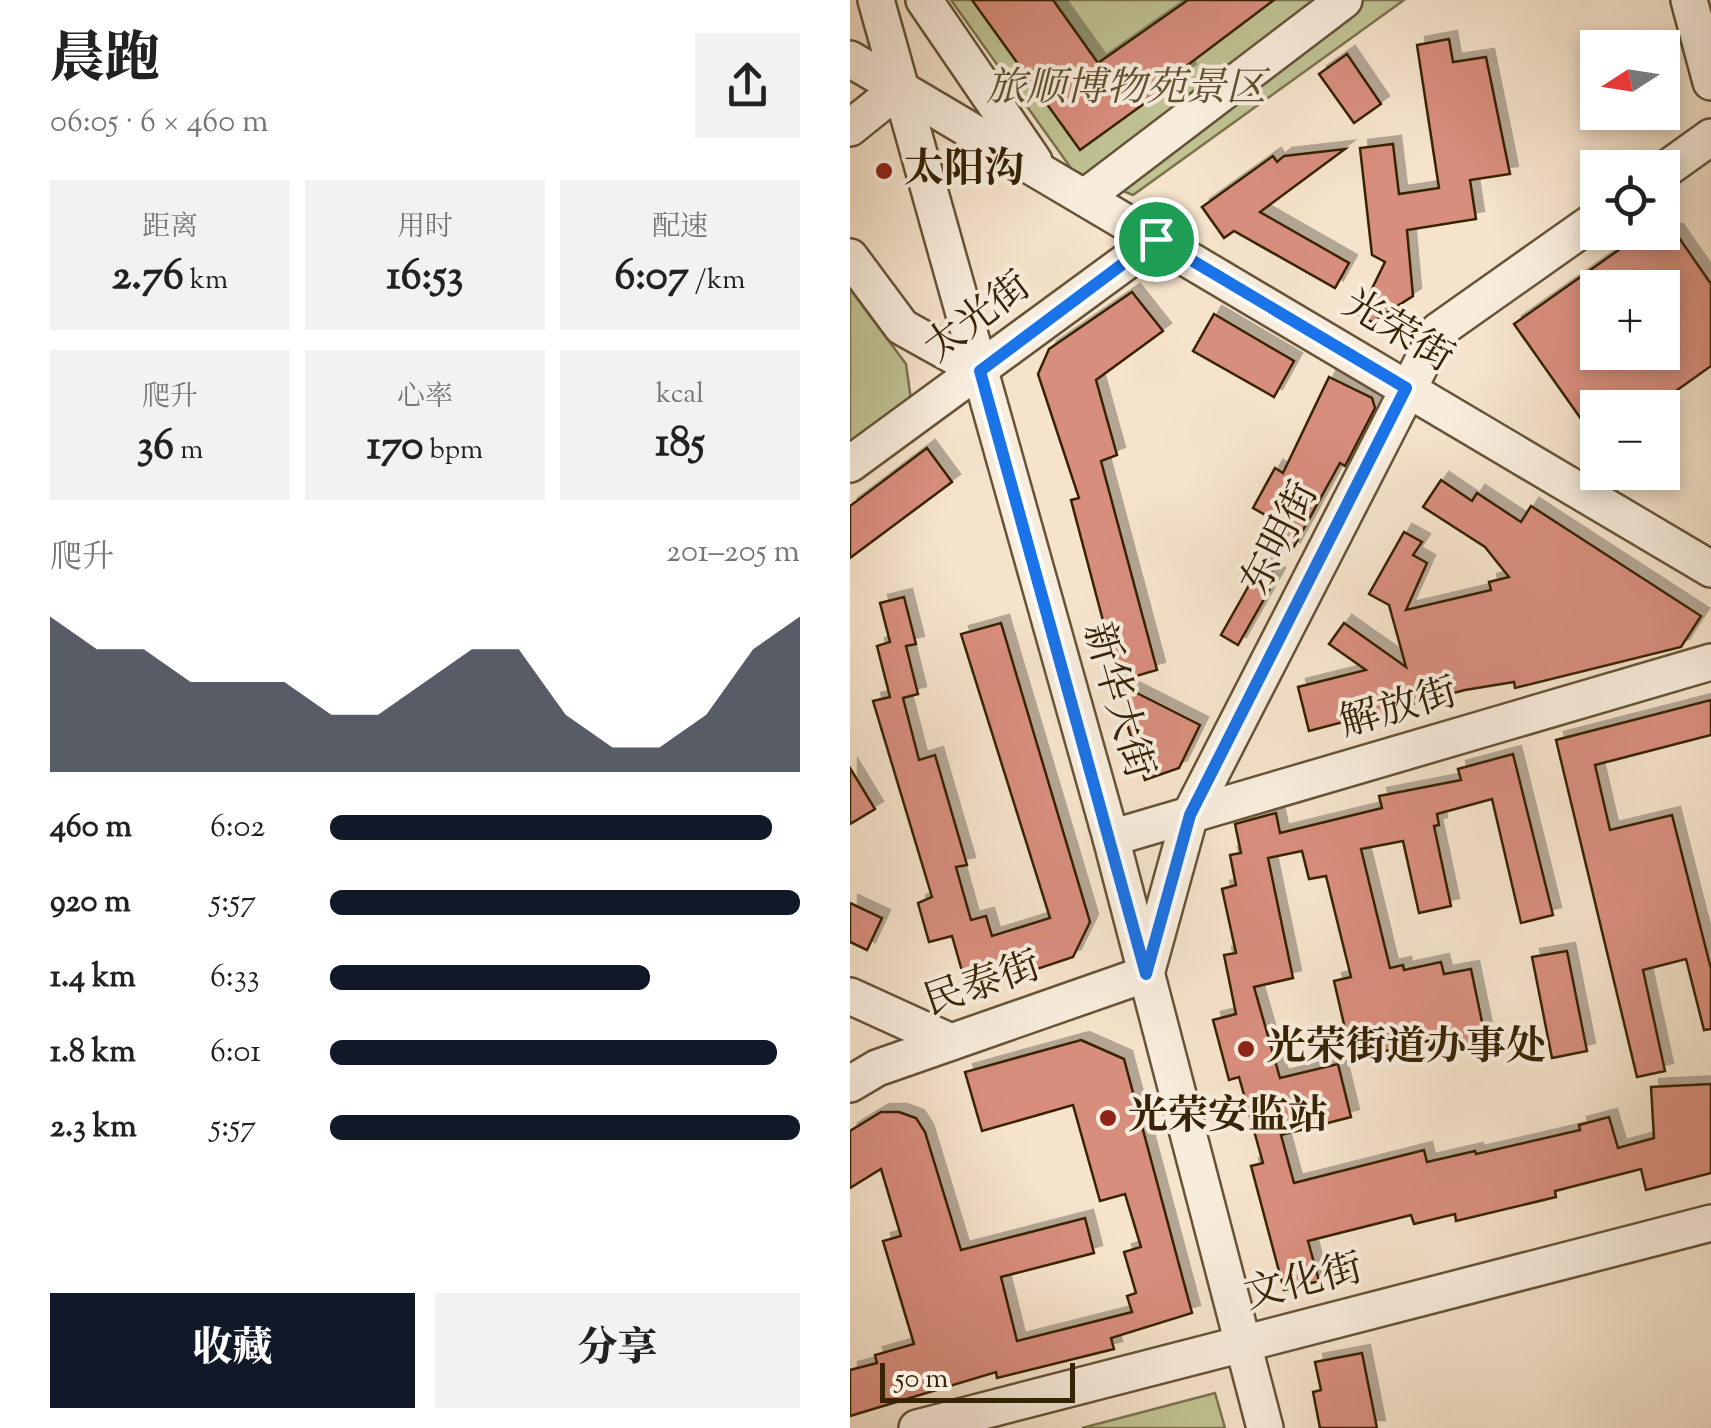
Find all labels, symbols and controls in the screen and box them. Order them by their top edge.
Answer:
text: 晨跑 [50,23,160,102]
north arrow [1580,30,1680,130]
map controls [1580,30,1680,490]
button: share [695,33,800,138]
park label: 旅顺博物苑景区 [986,62,1271,119]
text: 06:05 · 6 × 460 m [50,100,268,146]
place label: 太阳沟 [904,143,1024,200]
button: locate [1580,150,1680,250]
marker: 太阳沟 [873,160,895,182]
pin [1114,197,1199,282]
text: 距离 [142,208,198,248]
text: 用时 [397,208,453,248]
text: 配速 [652,208,708,248]
icon: arrive [1129,212,1184,267]
text: 2.76 [112,248,184,308]
text: 16:53 [387,248,464,308]
text: 6:07 [615,248,689,308]
street label: 太光街 [914,260,1044,378]
text: km [184,261,228,301]
text: /km [689,261,745,301]
button: + [1580,270,1680,370]
street label: 光荣街 [1331,278,1463,388]
text: kcal [656,375,704,415]
text: 爬升 [142,378,198,418]
text: 心率 [397,378,453,418]
button: − [1580,390,1680,490]
text: 185 [655,415,705,475]
text: 36 [137,418,174,478]
text: 170 [367,418,424,478]
text: m [174,431,203,471]
text: bpm [424,431,483,471]
street label: 东明街 [1229,473,1335,605]
text: 201–205 m [666,530,800,576]
text: 爬升 [50,536,114,582]
street label: 新华大街 [1067,616,1165,786]
street label: 解放街 [1333,666,1465,754]
text: 460 m [50,805,132,851]
text: 6:02 [210,805,265,851]
text: 920 m [50,880,131,926]
text: 5:57 [210,880,256,926]
street label: 民泰街 [917,940,1049,1032]
text: 1.4 km [50,955,136,1001]
text: 6:33 [210,955,260,1001]
place label: 光荣街道办事处 [1266,1021,1546,1078]
text: 1.8 km [50,1030,136,1076]
text: 6:01 [210,1030,261,1076]
marker: 光荣街道办事处 [1235,1038,1257,1060]
place label: 光荣安监站 [1128,1090,1328,1147]
text: 2.3 km [50,1105,137,1151]
text: 5:57 [210,1105,256,1151]
marker: 光荣安监站 [1097,1107,1119,1129]
street label: 文化街 [1239,1242,1369,1326]
button: 收藏 [50,1293,415,1408]
button: 分享 [435,1293,800,1408]
scale bar [880,1358,1075,1402]
text: 50 m [895,1360,949,1400]

